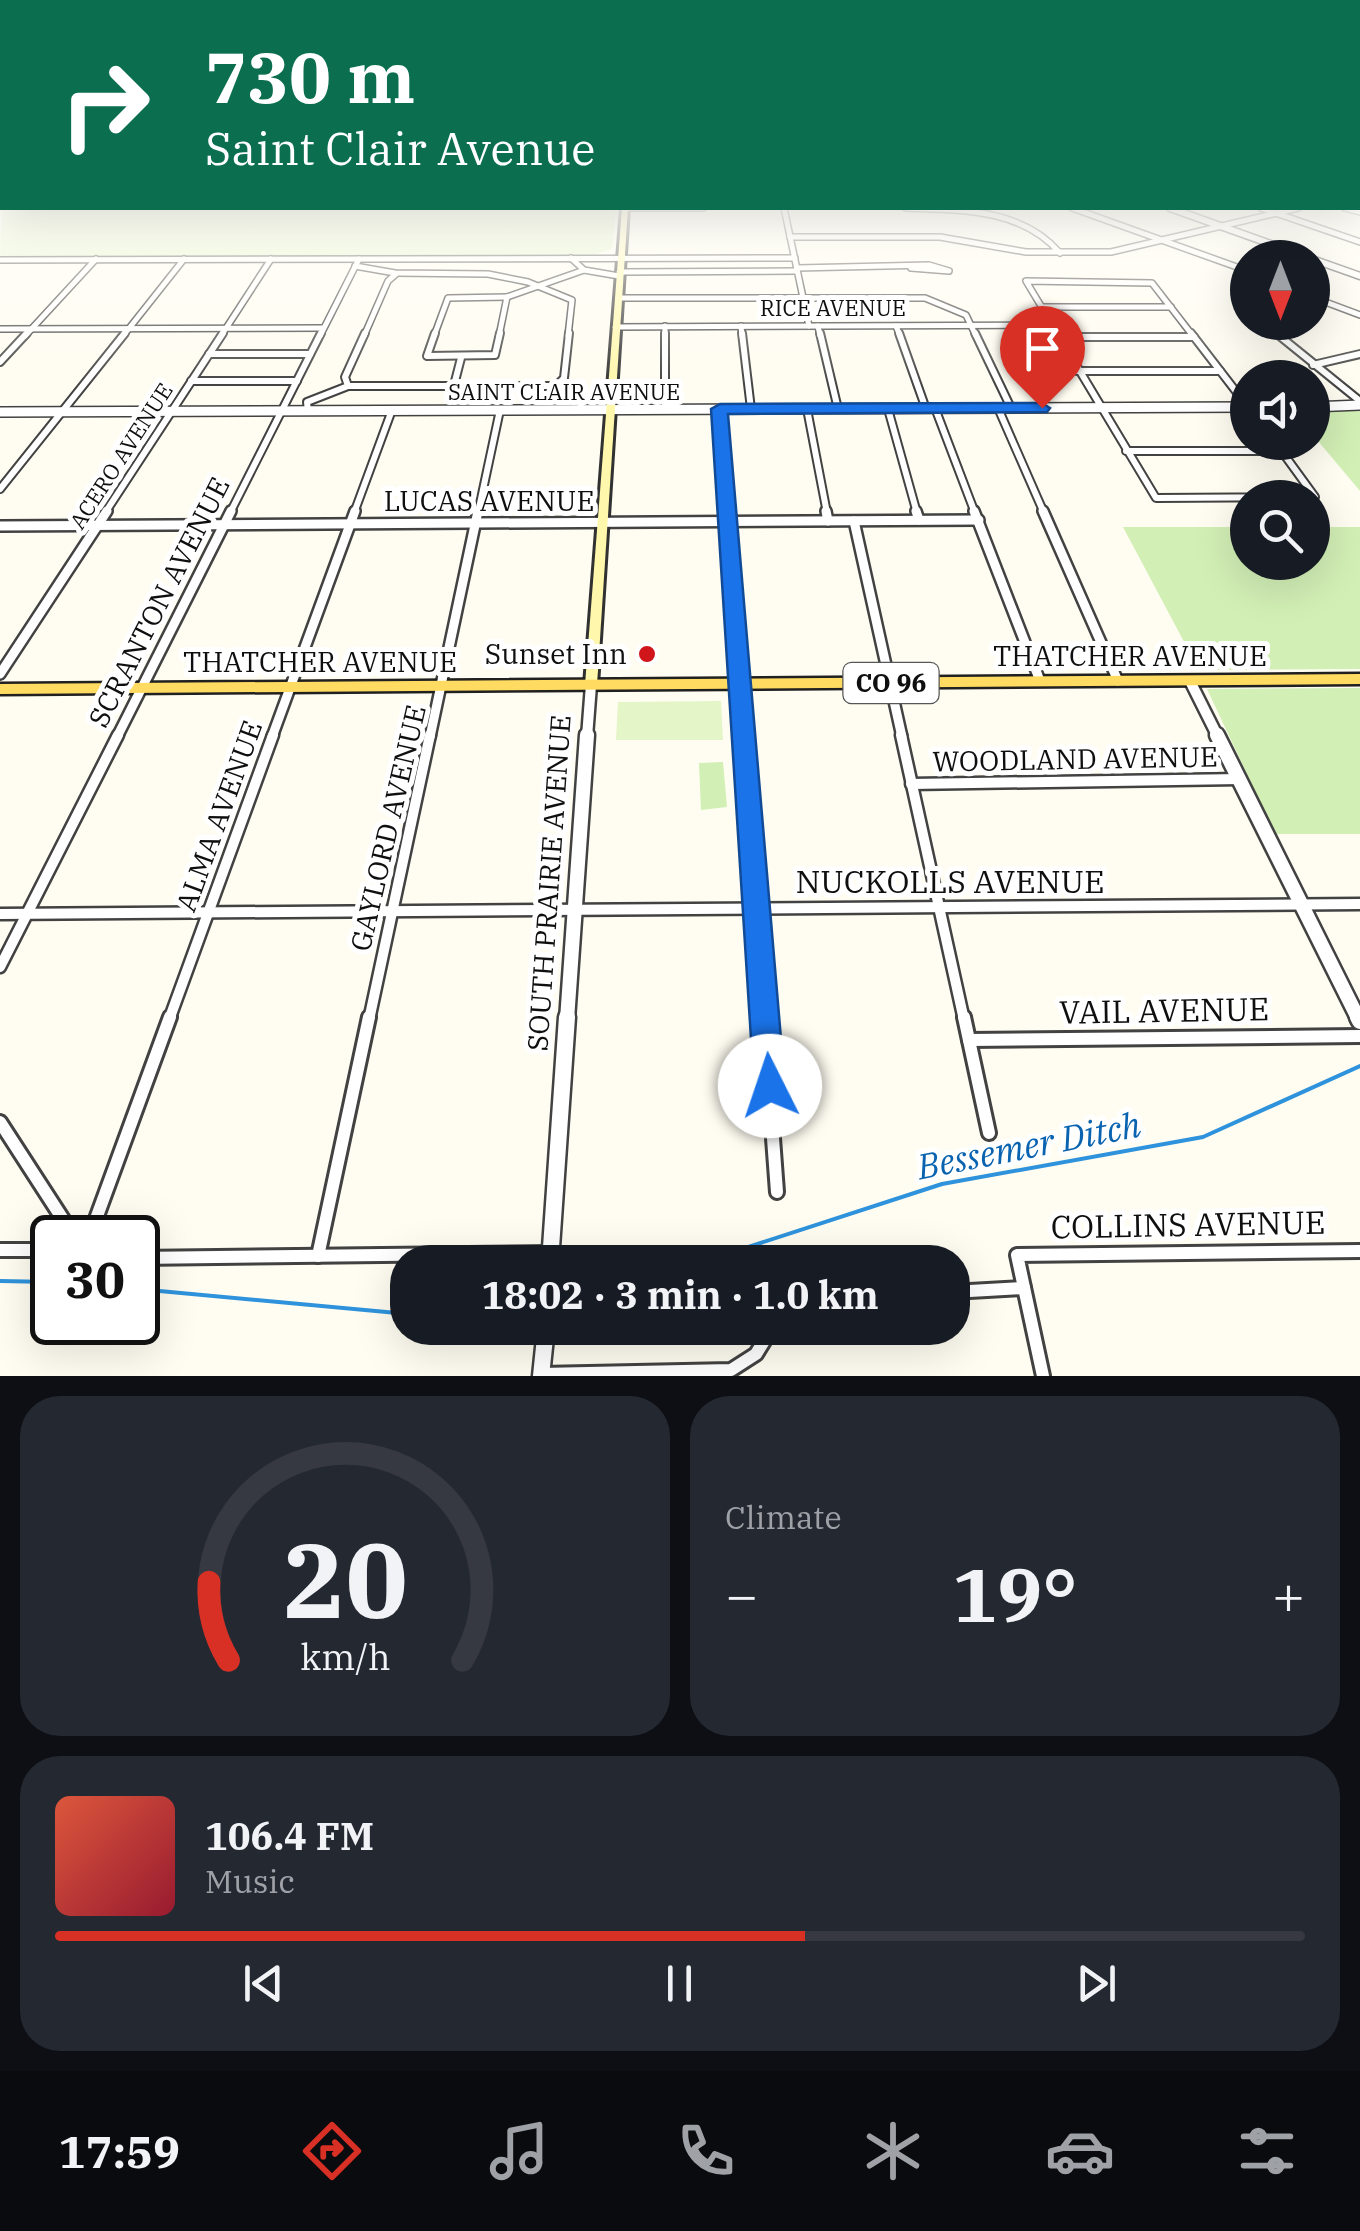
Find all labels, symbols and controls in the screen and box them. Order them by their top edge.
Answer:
text: 730 m [205,31,415,122]
icon: right [40,40,170,170]
text: Saint Clair Avenue [205,119,595,177]
north arrow [1230,240,1330,340]
map controls [1230,240,1330,580]
street label: RICE AVENUE [760,293,906,322]
pin [1000,306,1085,409]
icon: arrive [1015,321,1070,376]
button: sound [1230,360,1330,460]
street label: ACERO AVENUE [63,377,179,534]
street label: SAINT CLAIR AVENUE [448,377,680,406]
street label: SCRANTON AVENUE [79,471,238,733]
button: search [1230,480,1330,580]
street label: LUCAS AVENUE [384,482,594,519]
place label: Sunset Inn [485,635,627,672]
street label: THATCHER AVENUE [993,637,1267,674]
street label: THATCHER AVENUE [183,643,457,680]
marker: Sunset Inn [636,643,658,665]
road number: CO 96 [844,663,938,703]
street label: GAYLORD AVENUE [341,701,434,955]
street label: SOUTH PRAIRIE AVENUE [518,714,579,1052]
street label: ALMA AVENUE [167,715,270,916]
street label: WOODLAND AVENUE [932,738,1218,779]
street label: NUCKOLLS AVENUE [795,860,1105,902]
street label: VAIL AVENUE [1059,987,1269,1033]
position arrow [718,1034,822,1138]
water label: Bessemer Ditch [912,1101,1144,1189]
street label: COLLINS AVENUE [1050,1201,1326,1247]
speed limit sign: 30 [30,1215,160,1345]
text: 18:02 · 3 min · 1.0 km [481,1270,879,1319]
text: Climate [725,1496,842,1538]
text: 20 [283,1511,407,1647]
text: 19° [952,1545,1078,1643]
text: − [725,1559,758,1630]
text: + [1272,1559,1305,1630]
text: km/h [300,1633,390,1680]
text: 106.4 FM [205,1811,374,1860]
text: Music [205,1860,295,1902]
icon: previous [236,1956,291,2011]
icon: pause [652,1956,707,2011]
icon: next [1069,1956,1124,2011]
icon: directions [297,2116,367,2186]
icon: music [484,2116,554,2186]
icon: phone [671,2116,741,2186]
icon: climate [858,2116,928,2186]
icon: car [1045,2116,1115,2186]
icon: filters [1232,2116,1302,2186]
text: 17:59 [58,2122,180,2180]

